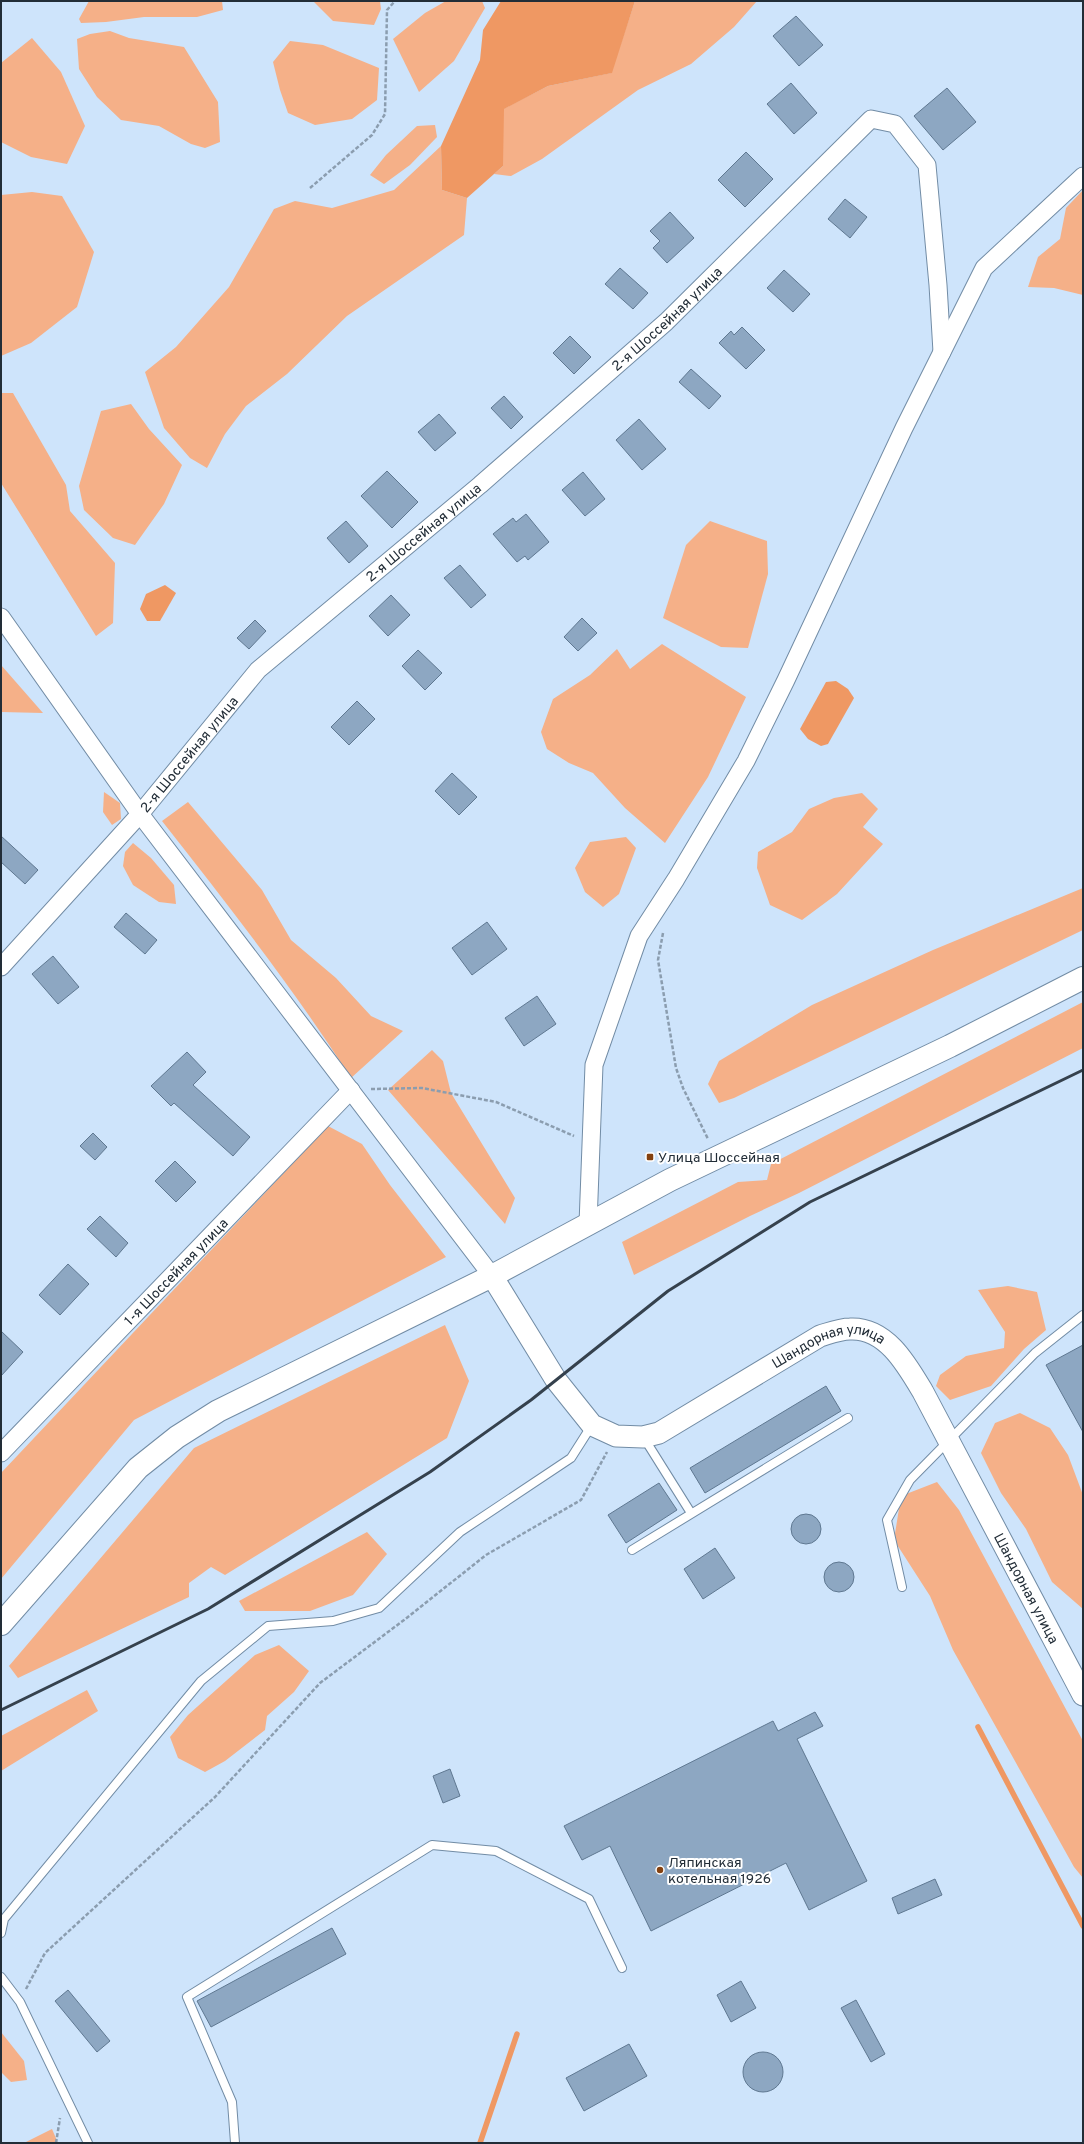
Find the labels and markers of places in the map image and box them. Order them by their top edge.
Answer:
place label: Улица Шоссейная [658,1150,780,1167]
marker: Улица Шоссейная [645,1152,655,1162]
place label: Ляпинская котельная 1926 [668,1855,771,1888]
marker: Ляпинская котельная 1926 [655,1865,665,1875]

